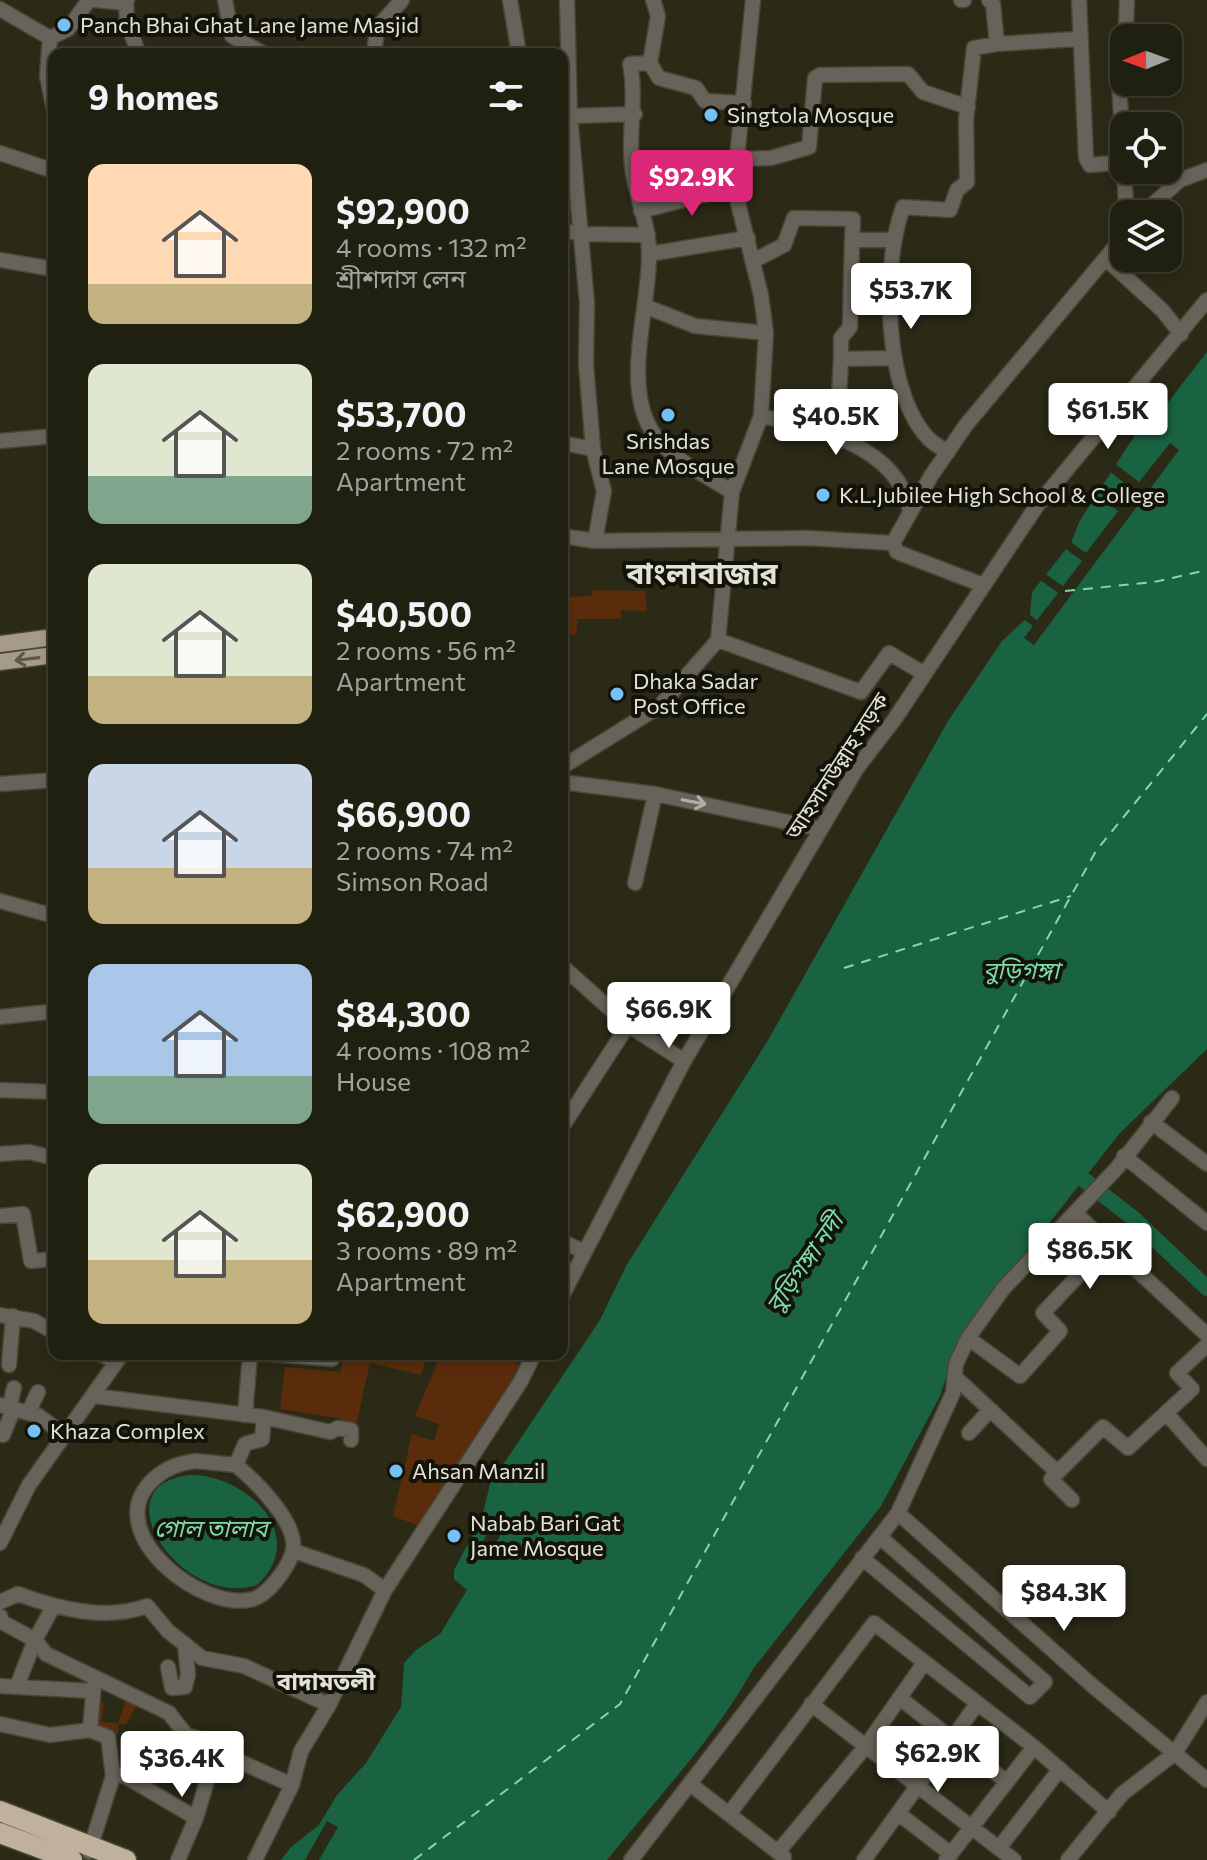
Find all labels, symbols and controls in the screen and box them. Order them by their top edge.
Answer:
place label: Panch Bhai Ghat Lane Jame Masjid [80,11,419,38]
marker: Panch Bhai Ghat Lane Jame Masjid [55,16,73,34]
north arrow [1110,24,1182,96]
map controls [1110,24,1182,272]
icon: filters [484,74,528,118]
text: 9 homes [88,75,219,117]
place label: Singtola Mosque [727,101,894,128]
marker: Singtola Mosque [702,106,720,124]
button: locate [1110,112,1182,184]
pin: $92.9K [627,150,757,218]
text: $92.9K [649,160,735,191]
text: $92,900 [336,189,470,231]
icon: home [152,196,248,292]
button: layers [1110,200,1182,272]
text: 4 rooms · 132 m² [336,231,527,262]
text: শ্রীশদাস লেন [336,262,466,293]
pin: $53.7K [846,263,976,331]
text: $53.7K [869,273,953,304]
pin: $61.5K [1043,383,1173,451]
pin: $40.5K [771,389,901,457]
text: $53,700 [336,392,467,434]
text: $61.5K [1067,393,1149,424]
icon: home [152,396,248,492]
text: $40.5K [792,399,880,430]
marker: Srishdas Lane Mosque [659,406,677,424]
place label: Srishdas Lane Mosque [601,427,735,479]
text: 2 rooms · 72 m² [336,434,513,465]
text: Apartment [336,465,466,496]
place label: K.L.Jubilee High School & College [839,481,1165,508]
marker: K.L.Jubilee High School & College [814,486,832,504]
district label: বাংলাবাজার [625,553,779,590]
text: $40,500 [336,592,472,634]
icon: home [152,596,248,692]
text: 2 rooms · 56 m² [336,634,516,665]
one-way arrow [14,651,41,666]
text: Apartment [336,665,466,696]
place label: Dhaka Sadar Post Office [633,667,759,719]
marker: Dhaka Sadar Post Office [608,685,626,703]
street label: আহসানউল্লাহ সড়ক [779,687,894,845]
text: $66,900 [336,792,471,834]
one-way arrow [681,795,707,810]
icon: home [152,796,248,892]
text: 2 rooms · 74 m² [336,834,513,865]
text: Simson Road [336,865,489,896]
water label: বুড়িগঙ্গা [983,955,1064,985]
pin: $66.9K [604,982,734,1050]
text: $84,300 [336,992,471,1034]
text: $66.9K [625,992,713,1023]
icon: home [152,996,248,1092]
text: 4 rooms · 108 m² [336,1034,530,1065]
text: House [336,1065,411,1096]
text: $62,900 [336,1192,470,1234]
icon: home [152,1196,248,1292]
water label: বুড়িগঙ্গা নদী [759,1203,852,1318]
pin: $86.5K [1025,1223,1155,1291]
text: $86.5K [1047,1233,1133,1264]
text: 3 rooms · 89 m² [336,1234,517,1265]
text: Apartment [336,1265,466,1296]
place label: Khaza Complex [50,1417,205,1444]
marker: Khaza Complex [25,1422,43,1440]
place label: Ahsan Manzil [412,1457,545,1484]
marker: Ahsan Manzil [387,1462,405,1480]
place label: Nabab Bari Gat Jame Mosque [470,1509,621,1561]
water label: গোল তালাব [154,1513,272,1542]
marker: Nabab Bari Gat Jame Mosque [445,1527,463,1545]
pin: $84.3K [999,1565,1129,1633]
text: $84.3K [1020,1575,1108,1606]
district label: বাদামতলী [276,1666,376,1695]
pin: $62.9K [873,1726,1003,1794]
pin: $36.4K [117,1731,247,1799]
text: $62.9K [895,1736,981,1767]
text: $36.4K [139,1741,225,1772]

